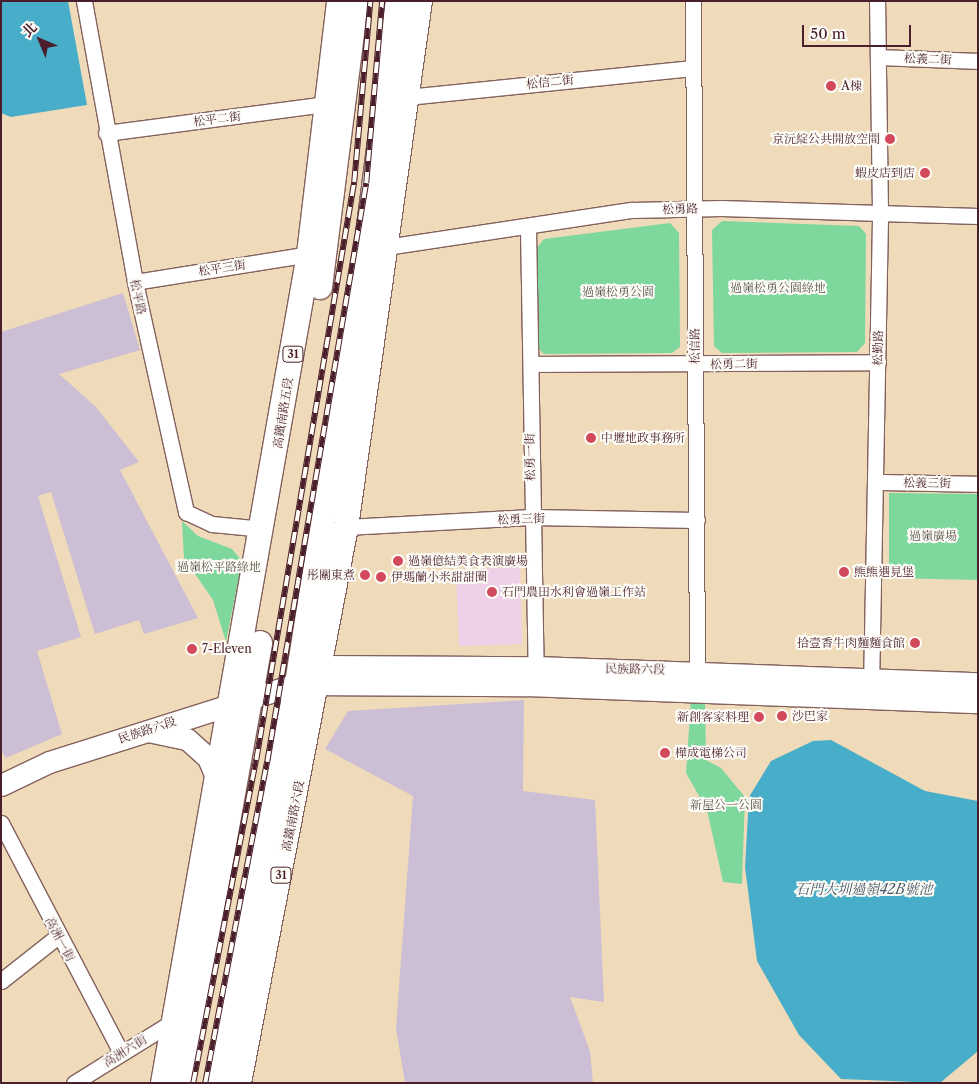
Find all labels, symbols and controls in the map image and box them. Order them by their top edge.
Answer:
north arrow [15,15,65,65]
scale bar [804,15,913,47]
text: 北 [18,18,41,41]
text: 50 m [810,24,846,43]
street label: 松義二街 [904,51,952,67]
street label: 松信二街 [525,72,575,92]
place label: A棟 [841,79,862,93]
marker: A棟 [825,80,837,92]
street label: 松平二街 [192,109,242,129]
place label: 京沅綻公共開放空間 [772,132,880,146]
marker: 京沅綻公共開放空間 [884,133,896,145]
place label: 蝦皮店到店 [855,166,915,180]
marker: 蝦皮店到店 [919,167,931,179]
street label: 松勇路 [662,201,698,217]
street label: 松平三街 [197,257,247,279]
street label: 松平路 [127,278,149,316]
park label: 過嶺松勇公園綠地 [730,281,826,295]
park label: 過嶺松勇公園 [582,285,654,299]
street label: 松信路 [688,328,702,364]
street label: 松勤路 [870,330,886,366]
road number: 31 [282,346,304,362]
street label: 松勇二街 [710,356,758,372]
street label: 高鐵南路五段 [270,376,296,450]
place label: 中壢地政事務所 [601,431,685,445]
marker: 中壢地政事務所 [585,432,597,444]
street label: 松勇一街 [522,433,538,481]
street label: 松義三街 [903,475,951,491]
street label: 松勇三街 [497,511,545,527]
park label: 過嶺廣場 [909,529,957,543]
place label: 過嶺億結美食表演廣場 [408,554,528,568]
marker: 過嶺億結美食表演廣場 [392,555,404,567]
park label: 過嶺松平路綠地 [177,560,261,574]
place label: 熊熊遇見堡 [854,565,914,579]
marker: 熊熊遇見堡 [838,566,850,578]
place label: 彤關東煮 [307,568,355,582]
marker: 彤關東煮 [359,569,371,581]
place label: 伊瑪蘭小米甜甜圈 [391,570,487,584]
marker: 伊瑪蘭小米甜甜圈 [375,571,387,583]
place label: 石門農田水利會過嶺工作站 [502,585,646,599]
marker: 石門農田水利會過嶺工作站 [486,586,498,598]
place label: 拾壹香牛肉麵麵食館 [797,636,905,650]
marker: 拾壹香牛肉麵麵食館 [909,637,921,649]
place label: 7-Eleven [202,642,252,656]
marker: 7-Eleven [186,643,198,655]
street label: 民族路六段 [605,661,665,677]
place label: 沙巴家 [792,709,828,723]
place label: 新創客家料理 [677,710,749,724]
marker: 沙巴家 [776,710,788,722]
marker: 新創客家料理 [753,711,765,723]
street label: 民族路六段 [116,714,178,746]
place label: 樺成電梯公司 [675,746,747,760]
marker: 樺成電梯公司 [659,747,671,759]
street label: 高鐵南路六段 [279,779,307,853]
park label: 新屋公一公園 [690,798,762,812]
road number: 31 [270,866,292,884]
water label: 石門大圳過嶺42B號池 [795,881,933,897]
street label: 高洲一街 [42,914,78,964]
street label: 高洲六街 [101,1032,149,1070]

